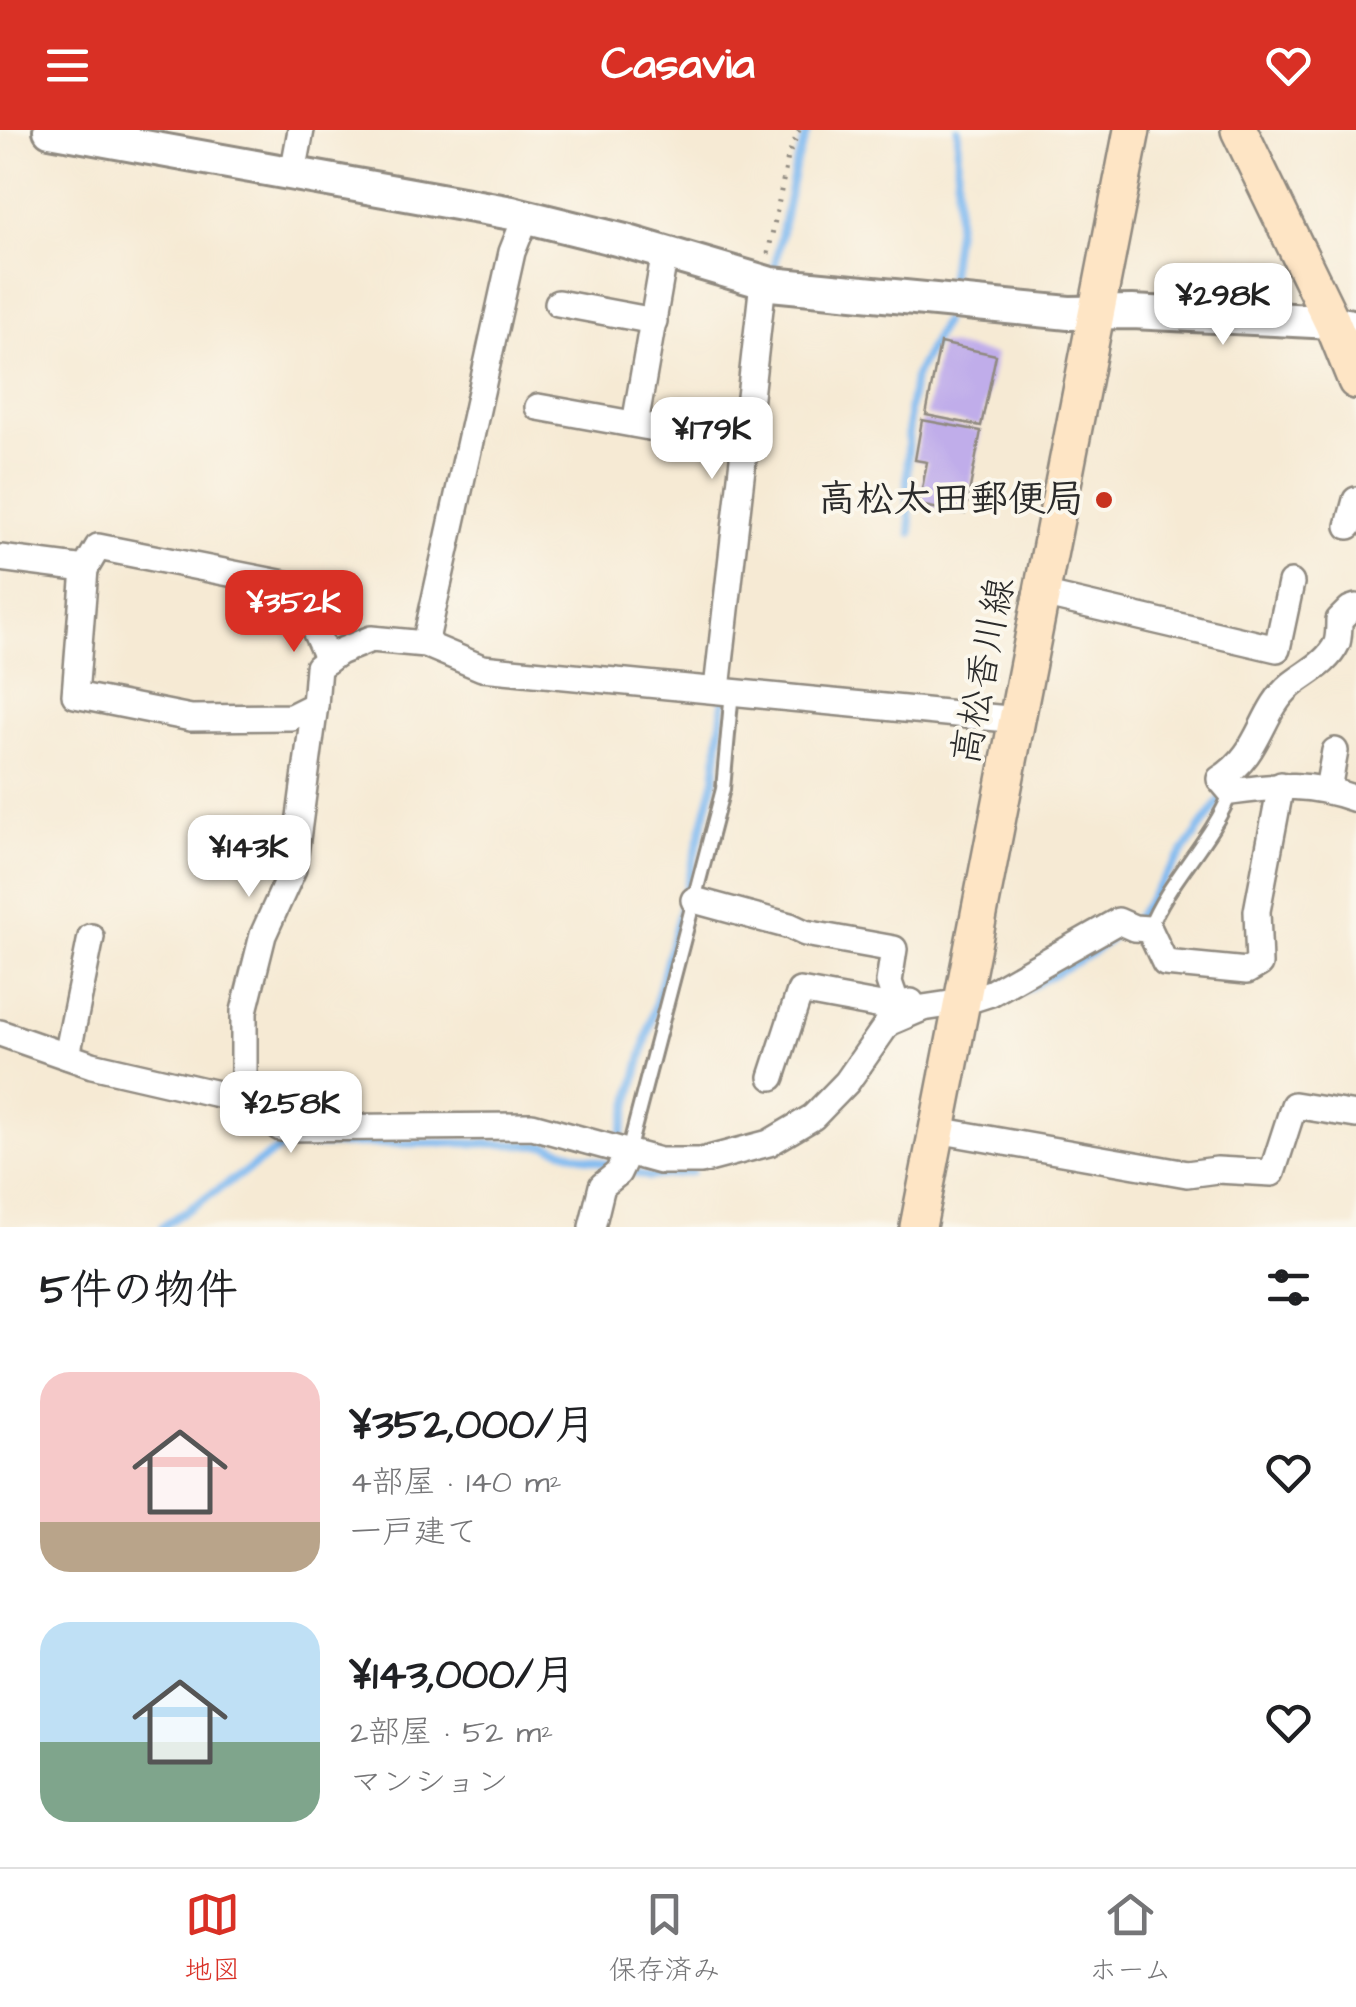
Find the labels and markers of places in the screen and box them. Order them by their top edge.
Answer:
pin: ¥298K [1153,263,1293,348]
pin: ¥179K [642,397,782,482]
place label: 高松太田郵便局 [818,474,1084,526]
marker: 高松太田郵便局 [1093,489,1115,511]
pin: ¥352K [224,570,364,655]
pin: ¥143K [179,815,319,900]
pin: ¥258K [221,1071,361,1156]

